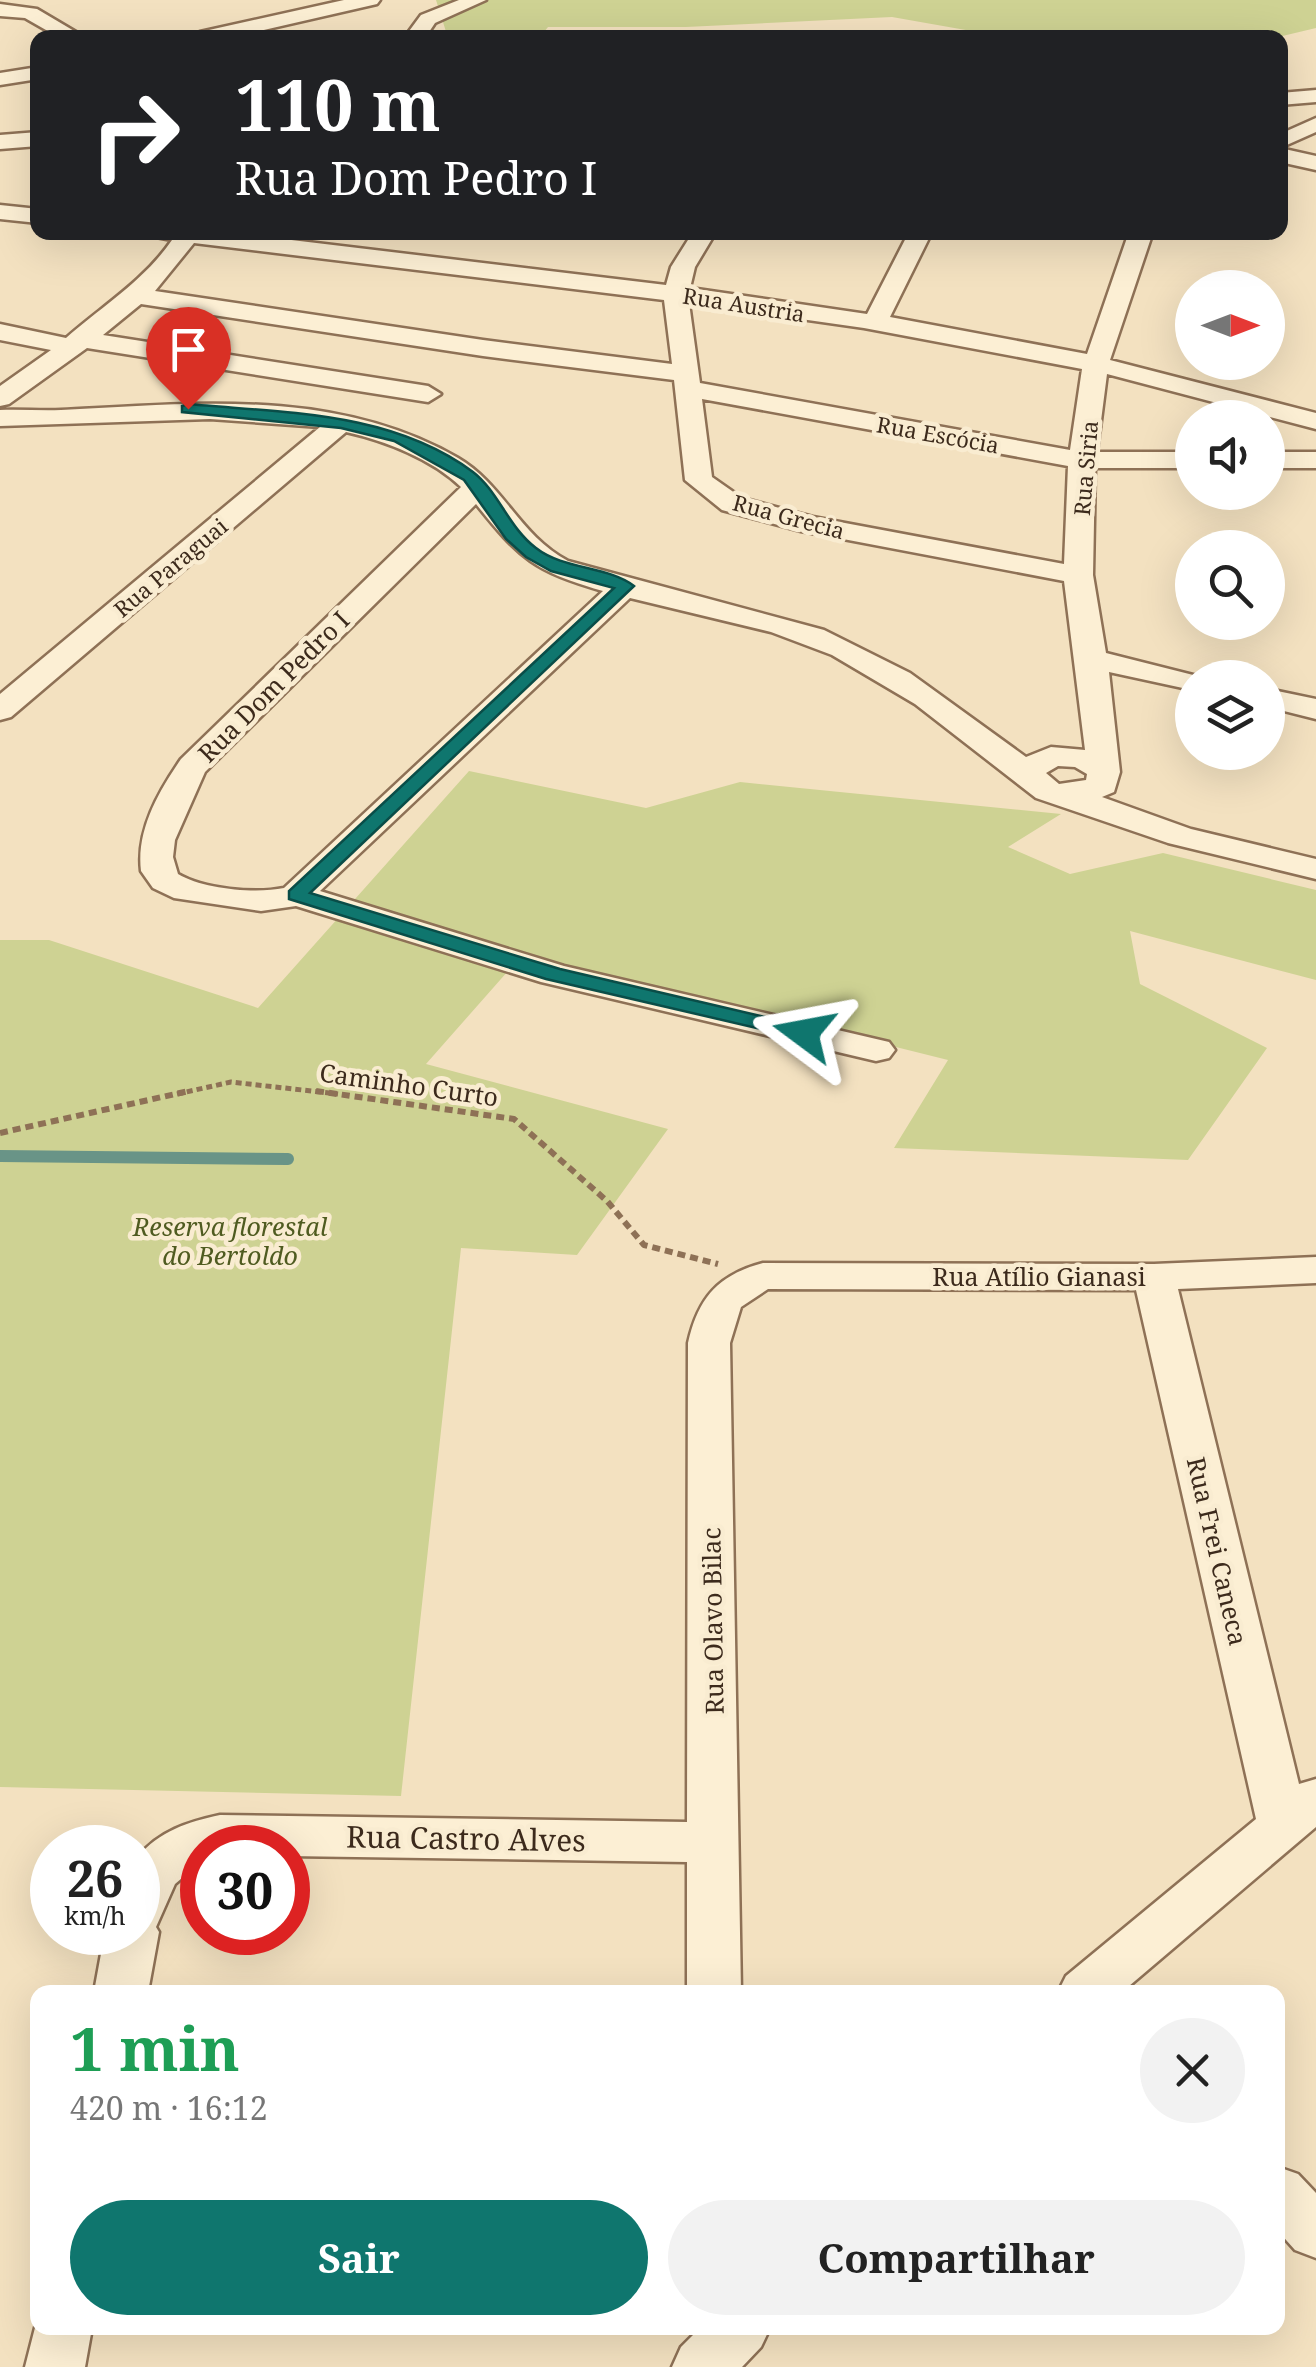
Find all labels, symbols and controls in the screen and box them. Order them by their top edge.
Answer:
text: 110 m [235,56,441,152]
icon: right [70,70,200,200]
text: Rua Dom Pedro I [235,147,597,208]
north arrow [1175,270,1285,380]
map controls [1175,270,1285,770]
street label: Rua Austria [681,280,807,328]
pin [146,307,231,410]
icon: arrive [161,322,216,377]
button: sound [1175,400,1285,510]
street label: Rua Escócia [874,408,1002,460]
street label: Rua Siria [1066,419,1104,517]
street label: Rua Grecia [730,487,848,545]
street label: Rua Paraguai [107,511,233,623]
button: search [1175,530,1285,640]
street label: Rua Dom Pedro I [190,603,356,769]
button: layers [1175,660,1285,770]
position arrow [752,981,856,1085]
street label: Caminho Curto [317,1055,501,1113]
park label: Reserva florestal do Bertoldo [132,1209,328,1272]
street label: Rua Atílio Gianasi [932,1259,1146,1293]
street label: Rua Frei Caneca [1180,1453,1256,1649]
street label: Rua Olavo Bilac [693,1527,731,1715]
street label: Rua Castro Alves [346,1815,586,1861]
speed limit sign: 30 [180,1825,310,1955]
text: 26 [67,1844,123,1912]
text: km/h [64,1898,126,1932]
text: 1 min [70,2007,240,2089]
button: close [1140,2018,1245,2123]
text: 420 m · 16:12 [70,2086,268,2129]
button: Sair [70,2200,648,2315]
button: Compartilhar [668,2200,1245,2315]

